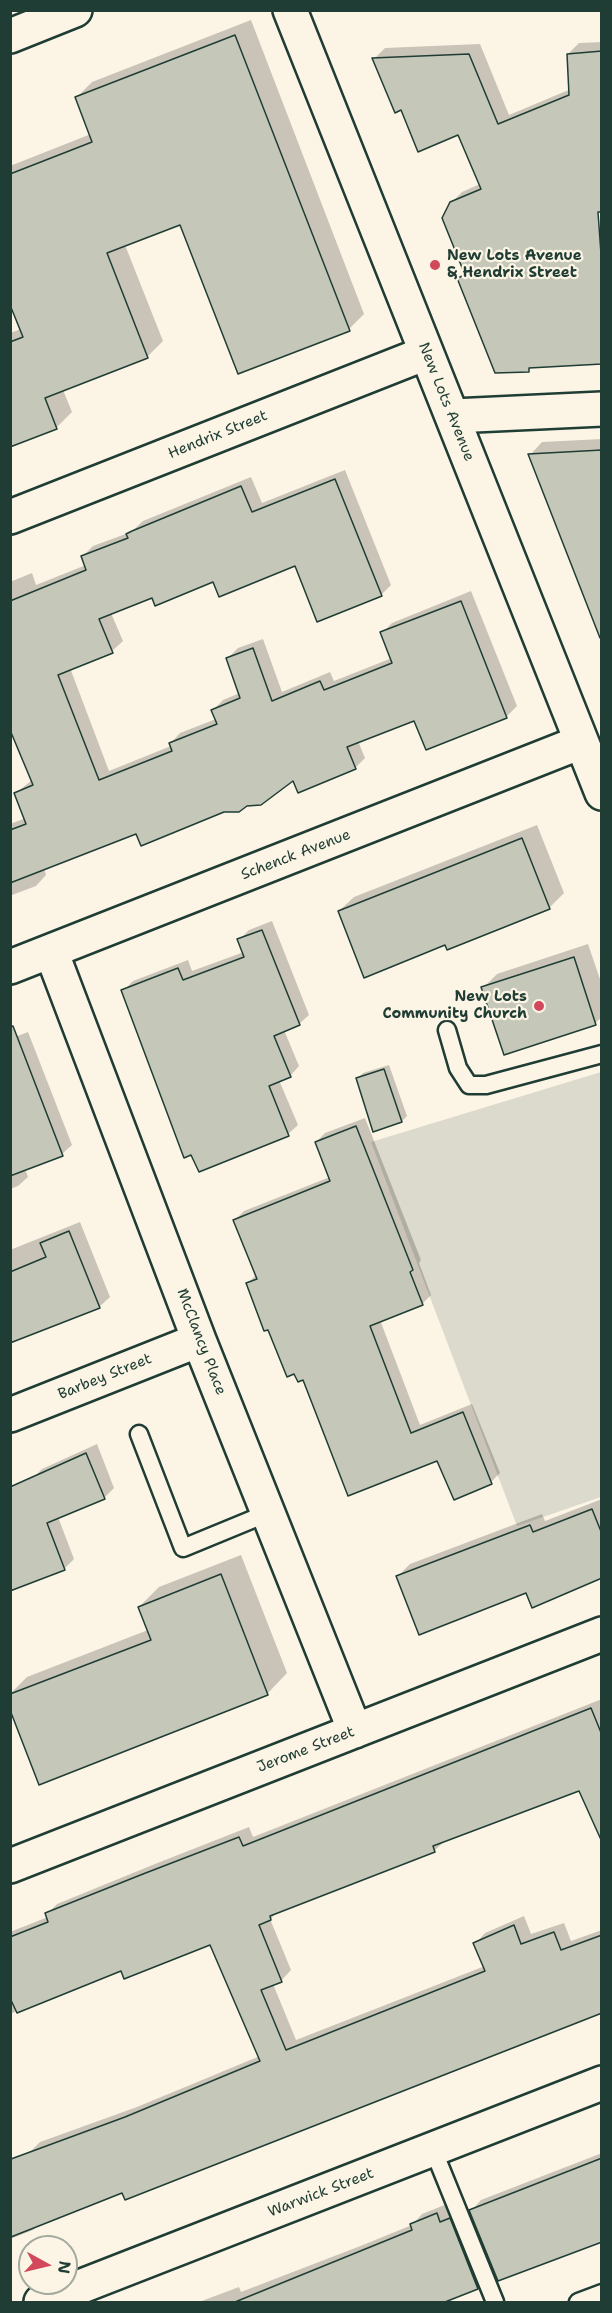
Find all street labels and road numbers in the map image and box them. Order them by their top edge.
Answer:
street label: New Lots Avenue [414,340,478,464]
street label: Hendrix Street [166,407,270,463]
street label: Schenck Avenue [239,826,353,884]
street label: McClancy Place [172,1286,230,1398]
street label: Barbey Street [56,1350,154,1404]
street label: Jerome Street [255,1723,357,1777]
street label: Warwick Street [266,2165,376,2221]

